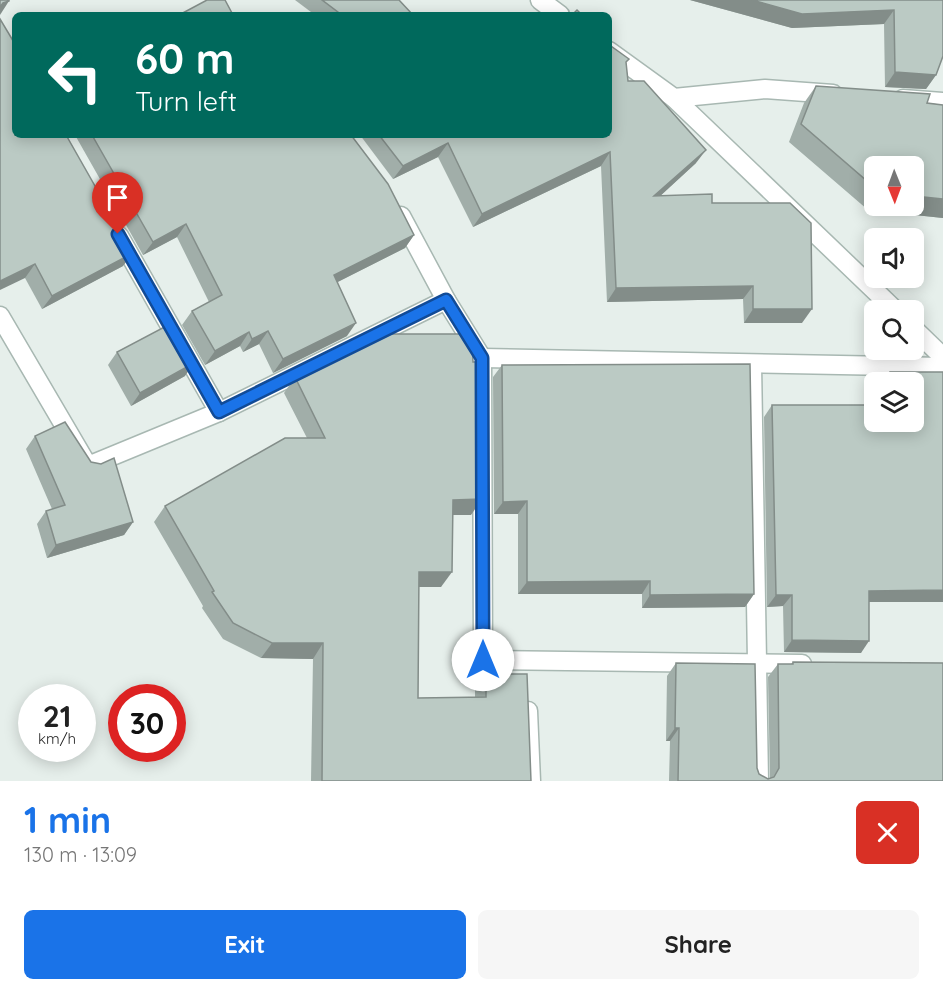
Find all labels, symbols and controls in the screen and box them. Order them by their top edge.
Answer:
text: 60 m [135,32,235,85]
icon: left [36,36,114,114]
text: Turn left [135,84,237,118]
north arrow [864,156,924,216]
map controls [864,156,924,432]
pin [92,172,143,234]
icon: arrive [101,181,134,214]
button: sound [864,228,924,288]
button: search [864,300,924,360]
button: layers [864,372,924,432]
position arrow [451,628,515,692]
speed limit sign: 30 [108,684,186,762]
text: 21 [43,697,71,735]
text: km/h [38,729,76,748]
text: 1 min [24,797,111,842]
button: close [856,801,919,864]
text: 130 m · 13:09 [24,842,137,867]
button: Exit [24,910,466,979]
button: Share [478,910,919,979]

